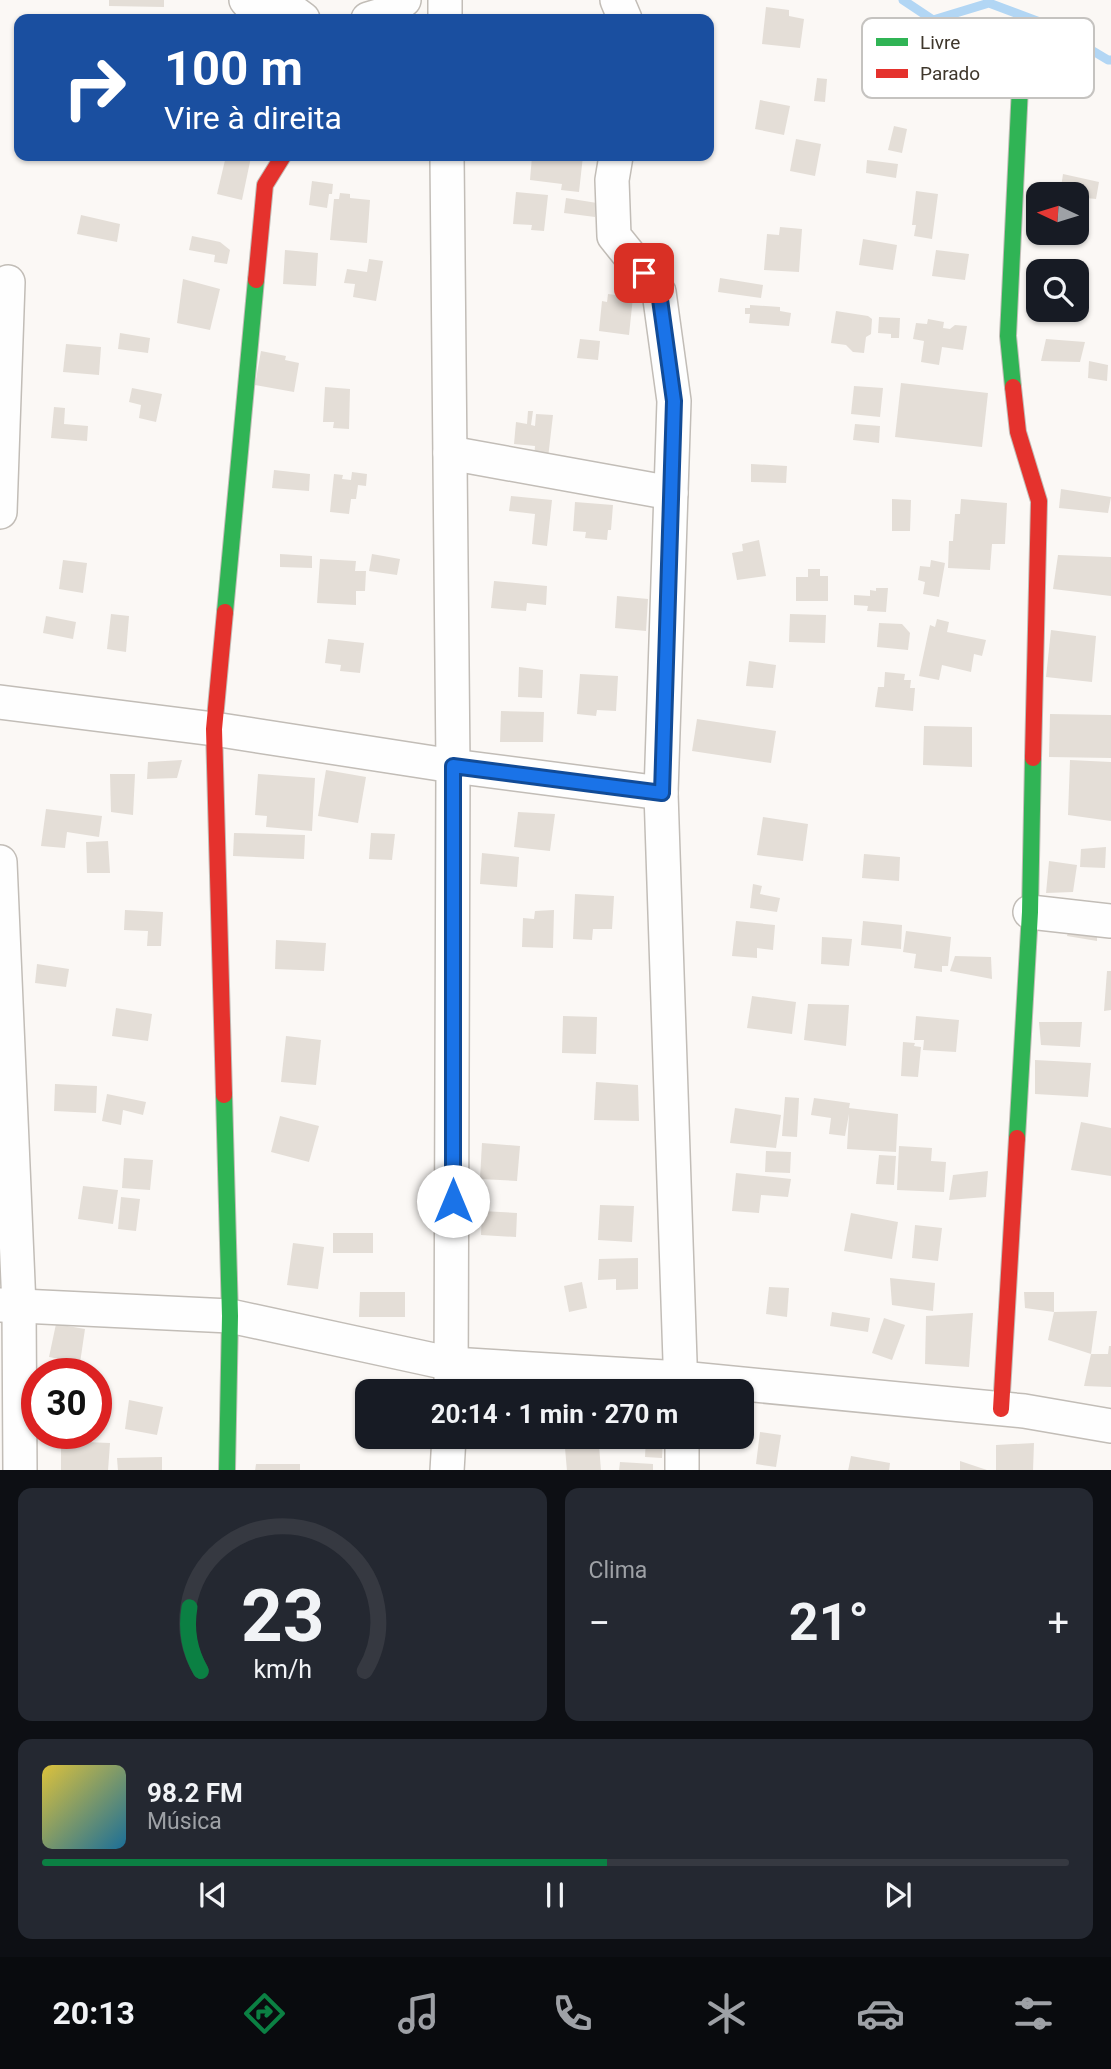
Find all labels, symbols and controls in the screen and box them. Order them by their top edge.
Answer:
legend [862,18,1094,98]
text: Livre [920,31,960,54]
text: 100 m [164,40,303,97]
icon: right [49,42,140,133]
text: Parado [920,62,980,85]
text: Vire à direita [164,99,342,137]
north arrow [1026,182,1088,245]
map controls [1026,182,1089,322]
pin [614,243,674,303]
icon: arrive [625,254,663,292]
button: search [1026,259,1089,322]
position arrow [416,1164,490,1238]
speed limit sign: 30 [21,1358,112,1449]
text: 20:14 · 1 min · 270 m [431,1399,678,1429]
text: Clima [589,1557,647,1584]
text: 23 [240,1573,324,1659]
text: 21° [789,1592,869,1653]
text: − [589,1601,610,1645]
text: + [1047,1601,1069,1645]
text: km/h [253,1654,312,1683]
text: 98.2 FM [147,1778,243,1808]
text: Música [147,1808,222,1835]
icon: previous [194,1876,232,1914]
icon: pause [536,1876,574,1914]
icon: next [879,1876,917,1914]
icon: directions [240,1989,289,2038]
icon: music [394,1989,443,2038]
icon: phone [548,1989,597,2038]
icon: climate [702,1989,751,2038]
icon: car [856,1989,905,2038]
icon: filters [1009,1989,1058,2038]
text: 20:13 [52,1994,135,2032]

